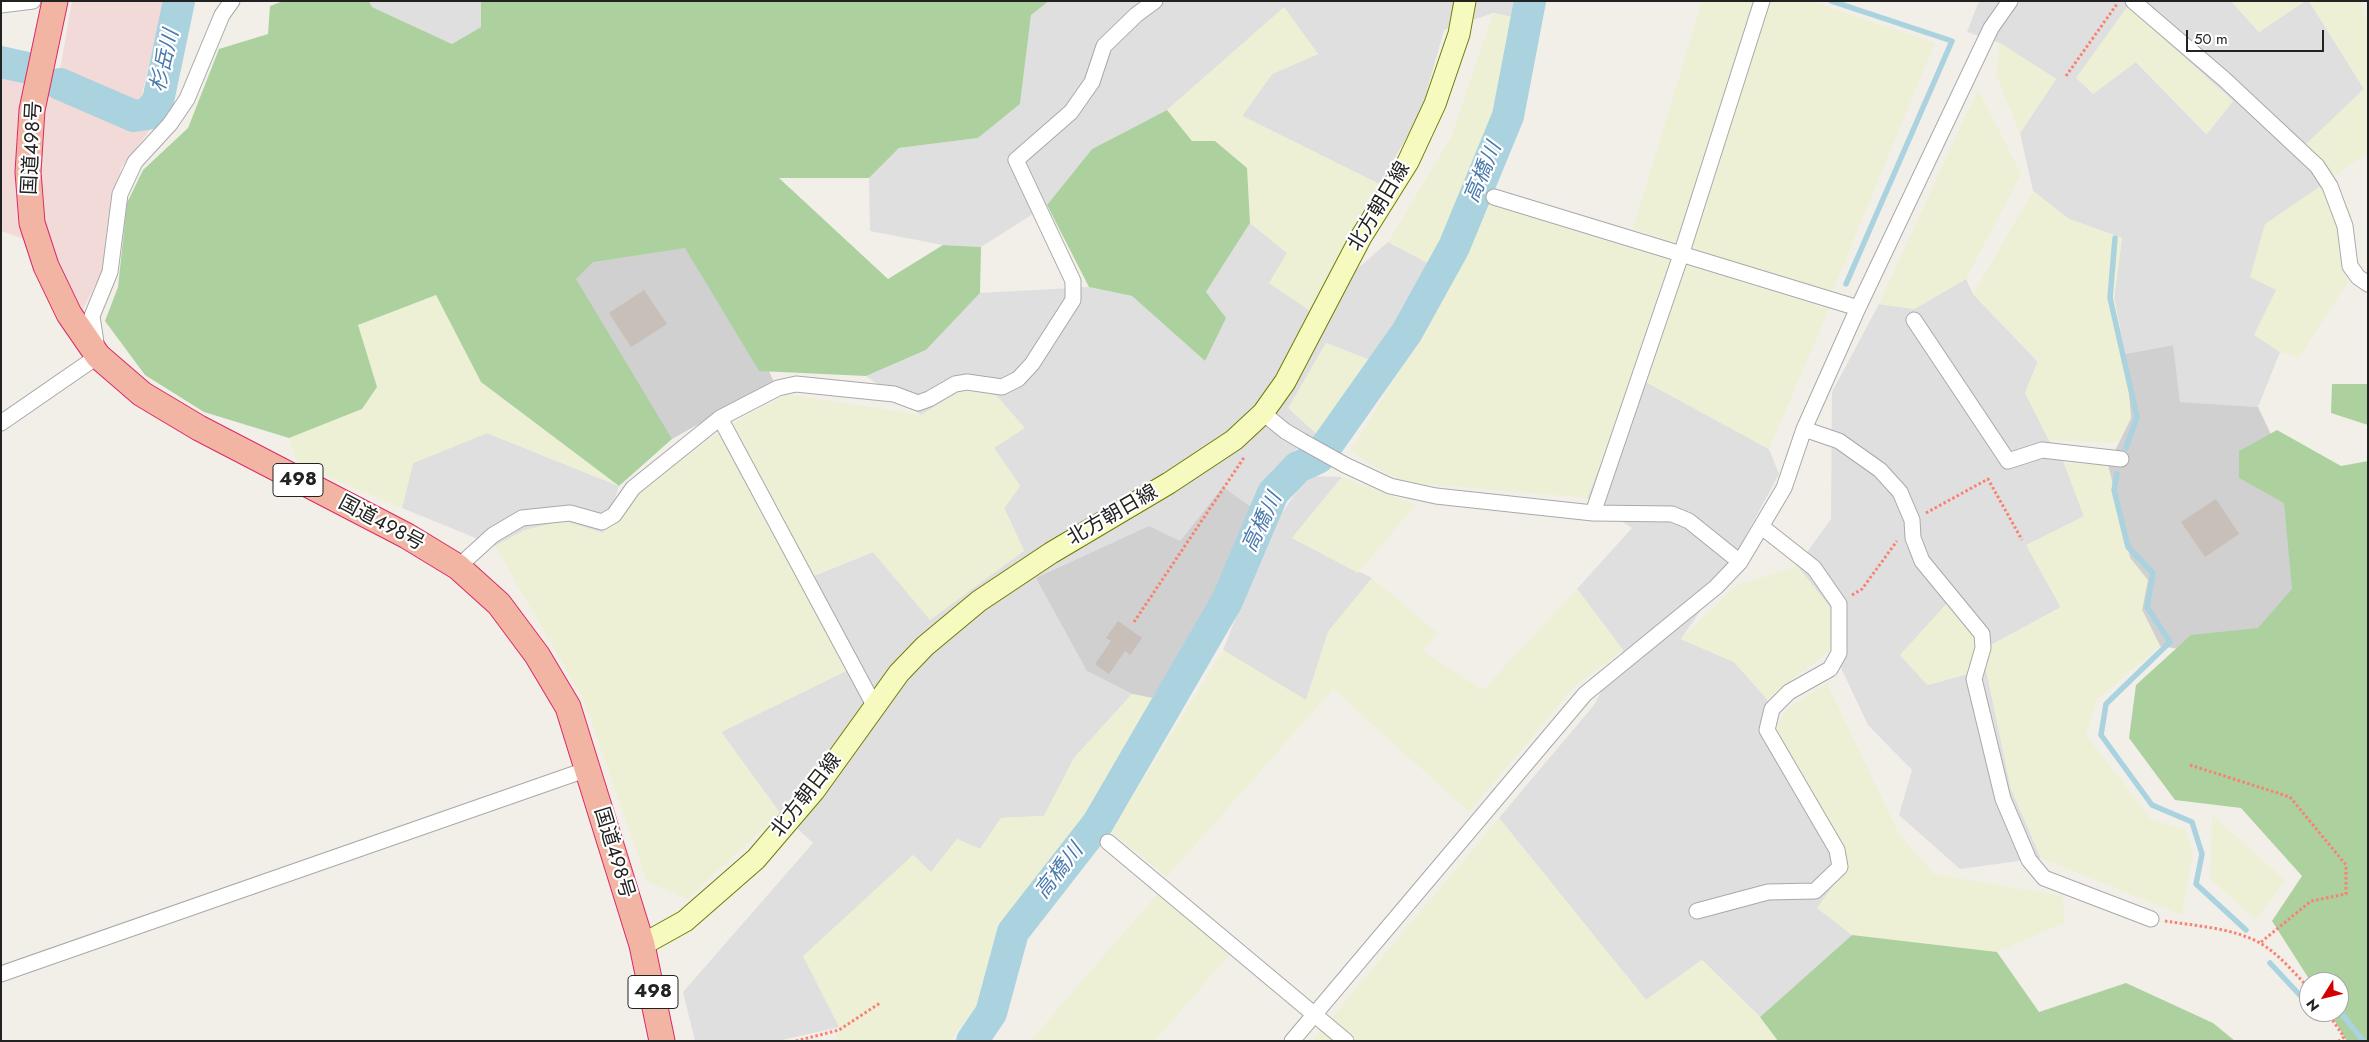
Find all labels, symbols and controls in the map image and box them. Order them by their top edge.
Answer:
scale bar [2189,20,2326,52]
water label: 杉岳川 [147,27,185,95]
text: 50 m [2194,28,2228,50]
street label: 国道498号 [19,100,47,196]
water label: 高橋川 [1460,139,1508,207]
street label: 北方朝日線 [1344,158,1416,256]
road number: 498 [273,464,323,496]
street label: 北方朝日線 [1064,481,1162,551]
water label: 高橋川 [1238,489,1288,557]
street label: 国道498号 [334,491,428,557]
street label: 北方朝日線 [767,749,847,843]
street label: 国道498号 [588,804,638,902]
water label: 高橋川 [1031,839,1089,905]
north arrow [2299,972,2349,1022]
road number: 498 [628,976,678,1009]
text: N [2301,995,2324,1016]

